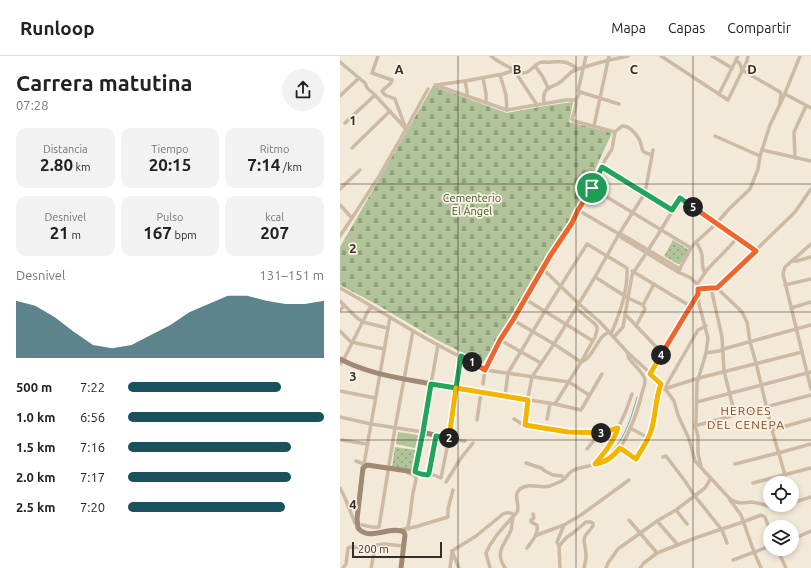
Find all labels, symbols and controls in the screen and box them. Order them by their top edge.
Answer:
text: Runloop [20,17,95,39]
text: Mapa [611,20,646,36]
text: Capas [668,20,705,36]
text: Compartir [727,20,791,36]
text: A [394,62,404,76]
text: B [513,62,522,76]
text: C [630,62,639,76]
text: D [747,62,757,76]
button: share [282,69,324,111]
text: Carrera matutina [16,70,192,95]
text: 07:28 [16,98,49,112]
text: 1 [349,113,357,127]
text: Distancia [43,143,88,155]
text: Tiempo [151,143,189,155]
text: Ritmo [260,143,290,155]
text: 2.80 [40,155,73,174]
text: 20:15 [149,155,191,174]
text: 7:14 [247,155,280,174]
text: km [73,161,91,173]
text: /km [280,161,302,173]
pin [575,171,609,205]
icon: arrive [581,177,603,199]
park label: Cementerio El Ángel [443,192,501,217]
pin: 5 [683,197,703,217]
text: 5 [690,201,696,213]
text: Desnivel [44,211,86,223]
text: Pulso [157,211,183,223]
text: kcal [265,211,284,223]
text: 21 [50,223,69,242]
text: 167 [143,223,172,242]
text: 207 [260,223,289,242]
text: m [69,229,81,241]
text: bpm [172,229,197,241]
text: 2 [349,241,357,255]
text: Desnivel [16,268,65,282]
text: 131–151 m [259,268,324,282]
pin: 4 [651,345,671,365]
text: 4 [658,349,664,361]
pin: 1 [462,352,482,372]
text: 1 [469,356,475,368]
text: 3 [349,369,357,383]
text: 500 m [16,380,52,394]
text: 7:22 [80,380,105,394]
district label: HEROES DEL CENEPA [707,404,785,431]
text: 1.0 km [16,410,55,424]
text: 6:56 [80,410,105,424]
pin: 3 [591,423,611,443]
text: 3 [598,427,604,439]
pin: 2 [439,428,459,448]
text: 2 [446,432,452,444]
text: 1.5 km [16,440,55,454]
text: 7:16 [80,440,105,454]
text: 2.0 km [16,470,55,484]
text: 7:17 [80,470,105,484]
map controls [763,476,799,556]
button: locate [763,476,799,512]
text: 4 [349,497,357,511]
text: 2.5 km [16,500,55,514]
text: 7:20 [80,500,105,514]
button: layers [763,520,799,556]
scale bar [352,540,442,559]
text: 200 m [358,543,389,555]

